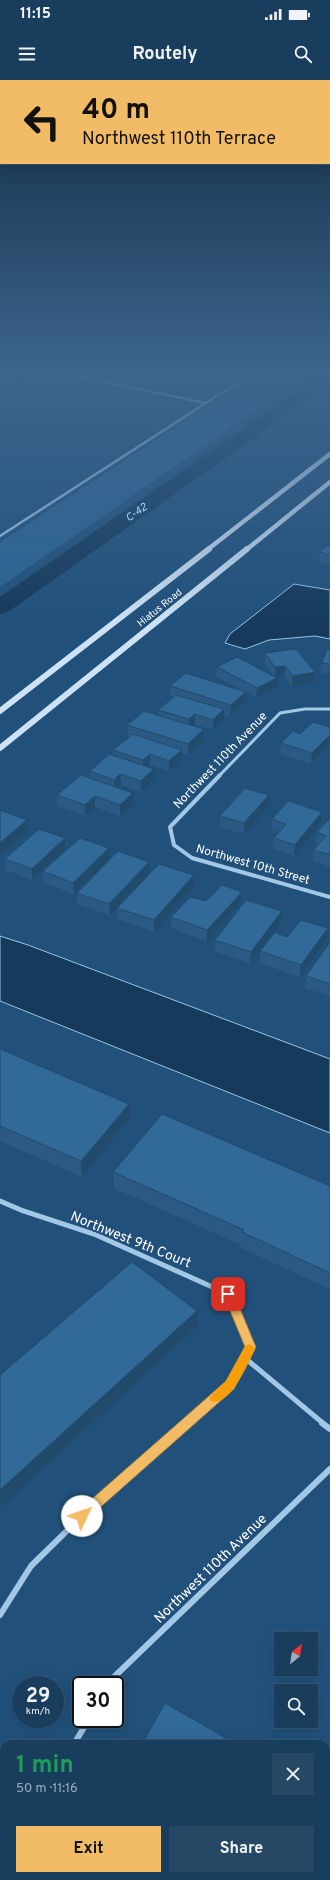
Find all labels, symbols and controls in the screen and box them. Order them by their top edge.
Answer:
text: 11:15 [20,5,51,24]
icon: menu [16,43,38,65]
text: Routely [132,43,198,66]
icon: search [292,43,314,65]
text: 40 m [82,93,150,129]
icon: left [16,96,68,148]
text: Northwest 110th Terrace [82,128,276,151]
water label: C-42 [123,500,151,525]
street label: Hiatus Road [135,586,185,630]
street label: Northwest 110th Avenue [170,709,271,813]
street label: Northwest 10th Street [194,841,311,889]
street label: Northwest 9th Court [68,1208,193,1272]
pin [211,1277,245,1311]
icon: arrive [217,1283,239,1305]
position arrow [61,1495,103,1537]
street label: Northwest 110th Avenue [151,1511,271,1627]
north arrow [274,1632,318,1676]
map controls [274,1632,318,1728]
speed limit sign: 30 [72,1676,124,1728]
text: 29 [26,1684,50,1710]
button: search [274,1684,318,1728]
text: km/h [26,1705,50,1718]
text: 1 min [16,1751,74,1781]
button: close [272,1753,314,1795]
text: 50 m · 11:16 [16,1781,78,1797]
button: Exit [16,1826,161,1872]
button: Share [169,1826,314,1872]

